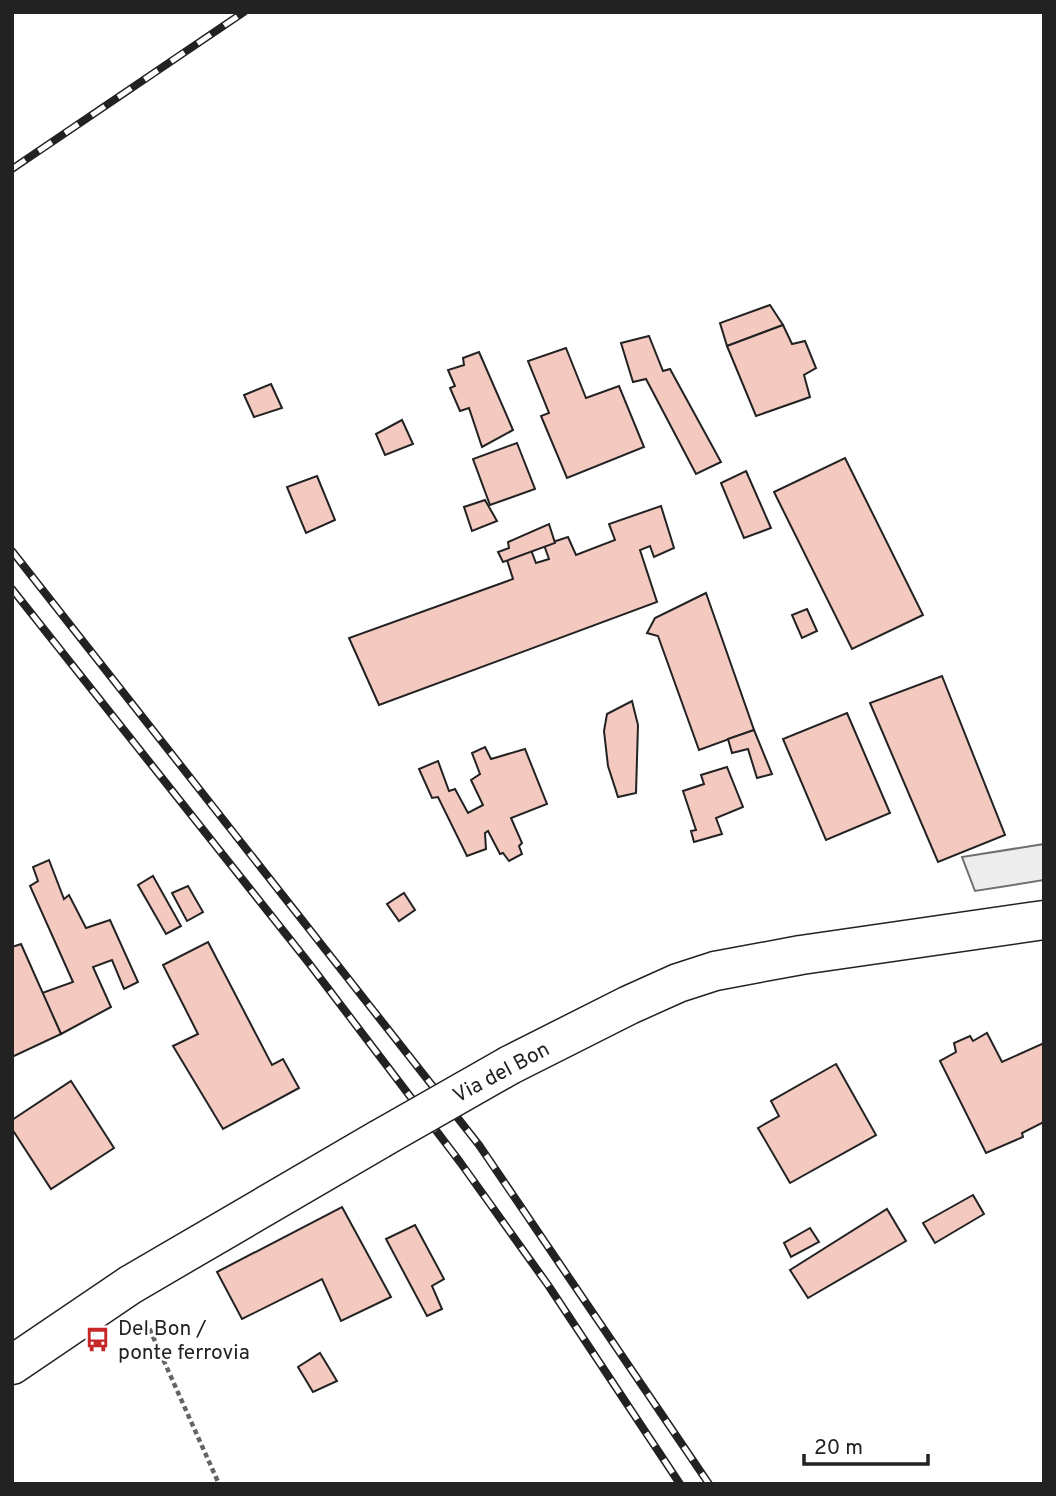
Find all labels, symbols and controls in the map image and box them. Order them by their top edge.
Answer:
street label: Via del Bon [449,1037,555,1110]
place label: Del Bon / ponte ferrovia [118,1316,250,1367]
bus stop icon: Del Bon / ponte ferrovia [84,1326,112,1354]
scale bar [804,1422,928,1466]
text: 20 m [814,1435,863,1462]

